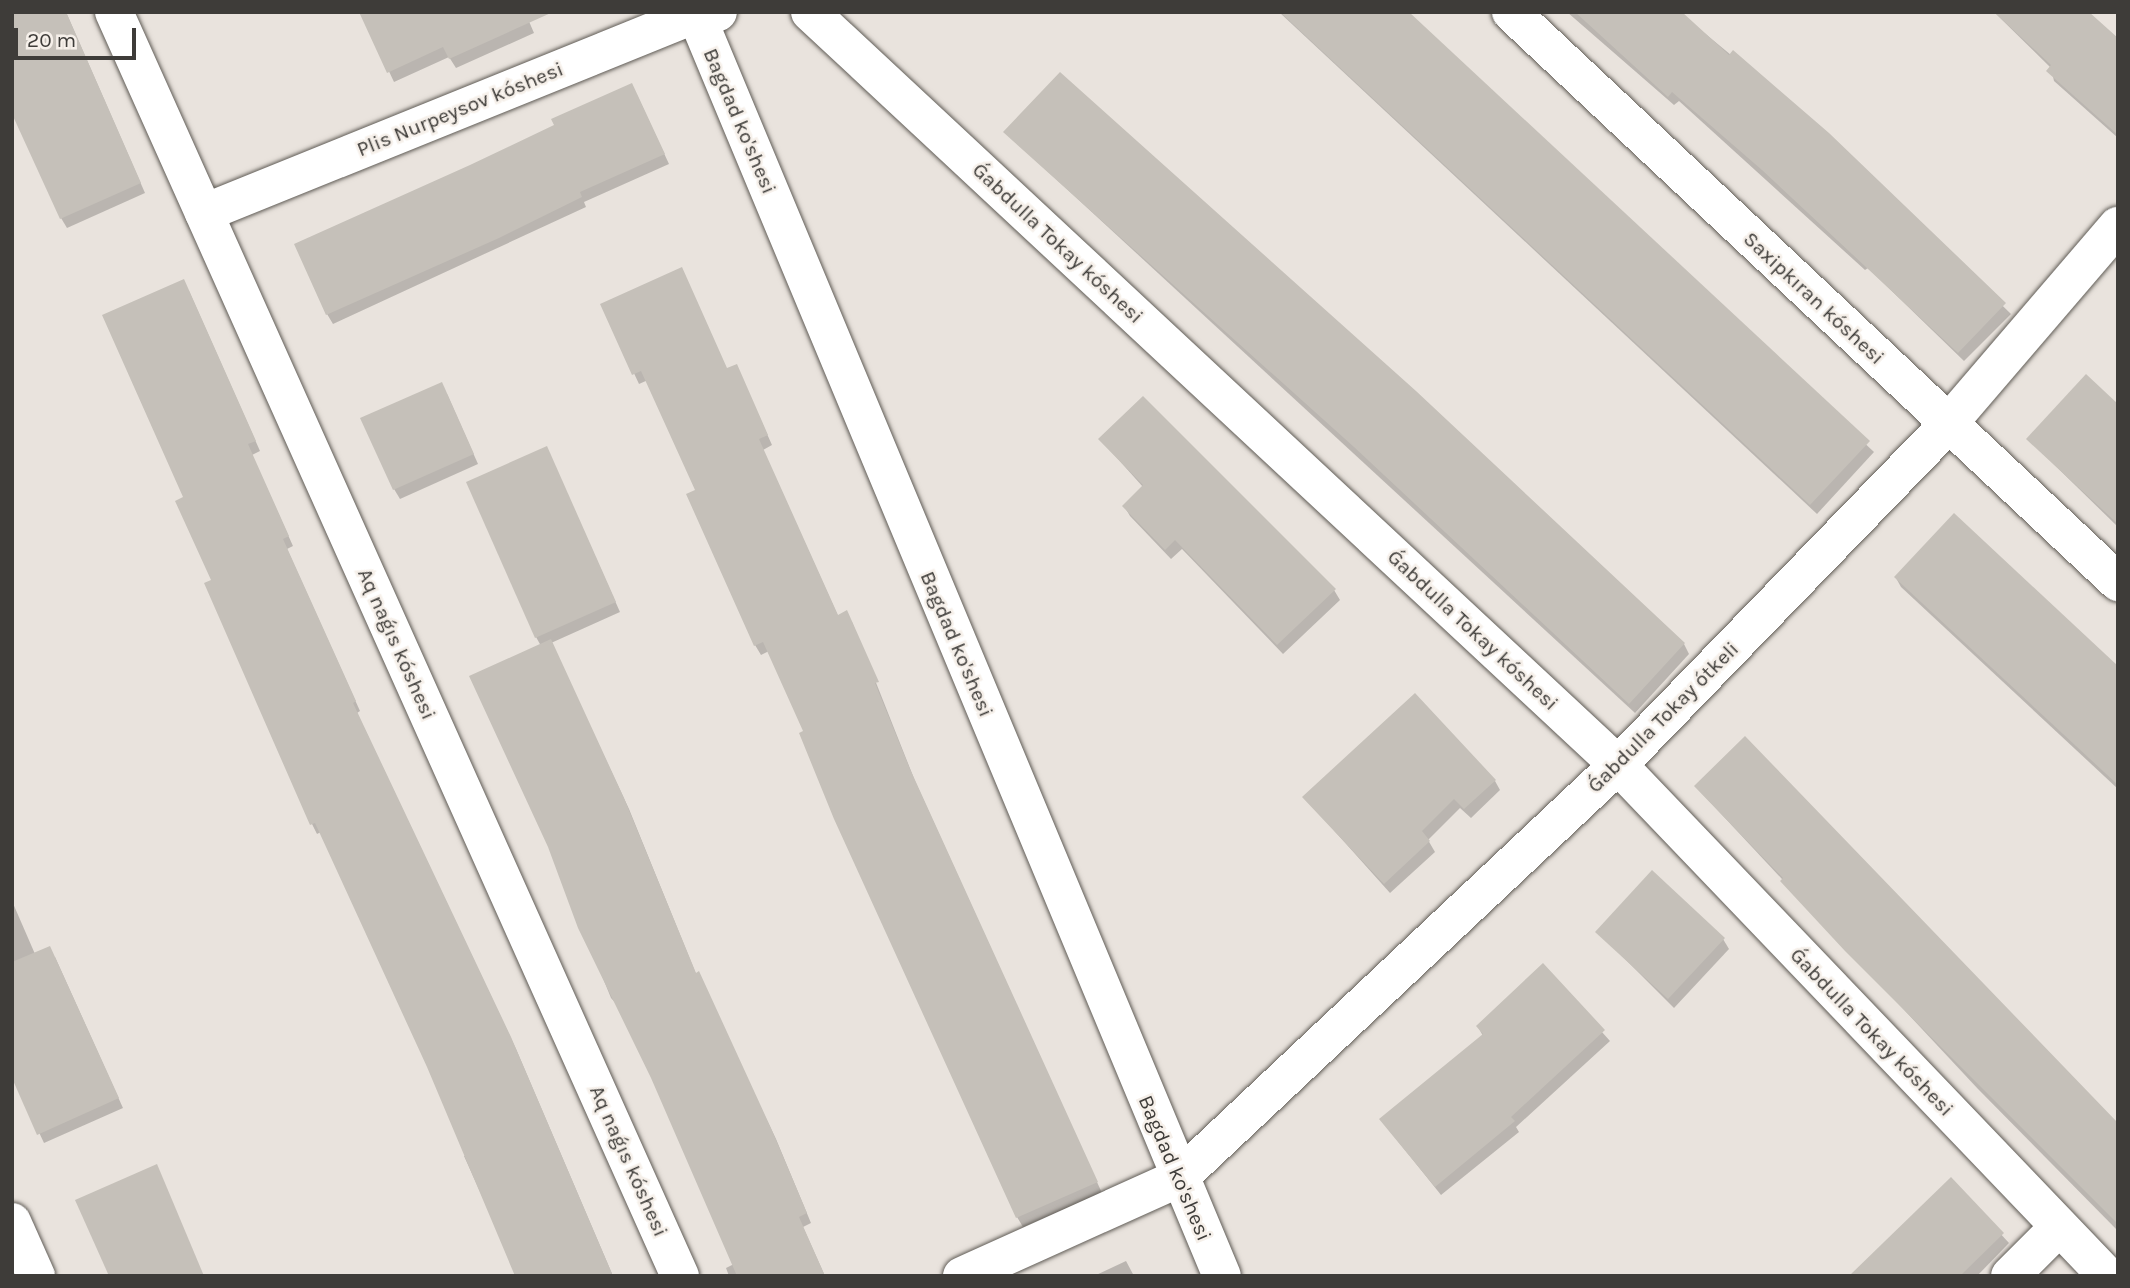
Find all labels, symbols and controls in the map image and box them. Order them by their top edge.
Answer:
scale bar [18,14,140,58]
text: 20 m [27,28,76,52]
street label: Bagdad ko'shesi [698,44,782,198]
street label: Plis Nurpeysov kóshesi [353,56,567,162]
street label: Ǵabdulla Tokay kóshesi [967,157,1149,329]
street label: Saxipkıran kóshesi [1738,226,1890,370]
street label: Ǵabdulla Tokay kóshesi [1382,544,1564,716]
street label: Aq naǵıs kóshesi [352,565,442,723]
street label: Bagdad ko'shesi [915,567,999,721]
street label: Ǵabdulla Tokay ótkeli [1582,636,1744,798]
street label: Ǵabdulla Tokay kóshesi [1785,942,1959,1122]
street label: Aq naǵıs kóshesi [584,1082,674,1240]
street label: Bagdad ko'shesi [1133,1091,1217,1245]

